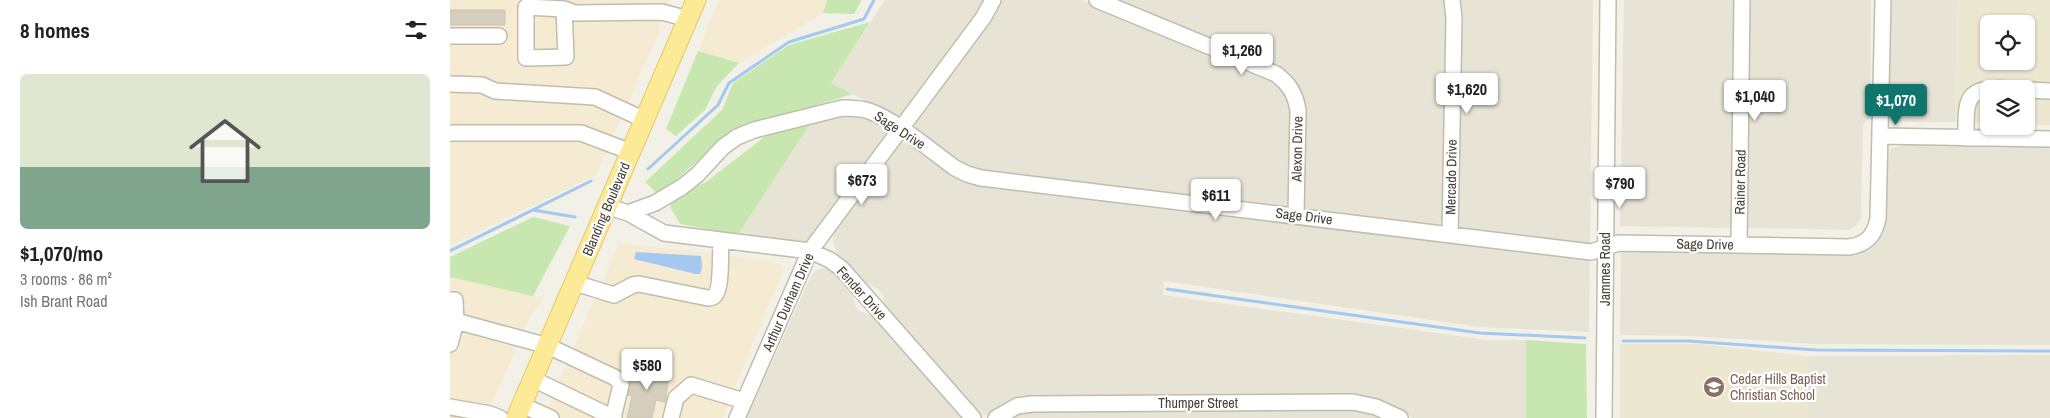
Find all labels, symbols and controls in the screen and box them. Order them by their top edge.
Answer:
map controls [1980,15,2035,135]
button: locate [1980,15,2035,70]
text: 8 homes [20,16,90,45]
icon: filters [402,16,430,44]
pin: $1,260 [1201,34,1283,76]
text: $1,260 [1222,39,1262,61]
pin: $1,620 [1426,72,1508,115]
text: $1,620 [1447,78,1487,100]
pin: $1,040 [1714,80,1796,122]
button: layers [1980,80,2035,135]
pin: $1,070 [1855,84,1937,126]
text: $1,040 [1735,85,1775,107]
text: $1,070 [1876,89,1916,111]
icon: home [180,106,270,196]
street label: Sage Drive [871,107,929,153]
street label: Alexon Drive [1287,116,1307,183]
street label: Mercado Drive [1441,139,1461,215]
street label: Rainer Road [1730,149,1750,215]
street label: Blanding Boulevard [578,159,634,259]
pin: $673 [832,164,892,206]
pin: $790 [1590,166,1650,209]
text: $673 [847,169,877,191]
text: $790 [1605,172,1635,194]
pin: $611 [1186,178,1246,221]
text: $611 [1202,184,1230,206]
street label: Sage Drive [1274,204,1334,228]
street label: Jammes Road [1596,232,1614,306]
street label: Sage Drive [1676,235,1734,253]
text: $1,070/mo [20,239,103,268]
street label: Arthur Durham Drive [758,250,818,355]
street label: Fender Drive [833,262,891,324]
text: 3 rooms · 86 m² [20,268,112,290]
text: Ish Brant Road [20,290,108,312]
pin: $580 [617,348,677,391]
text: $580 [632,354,662,376]
place label: Cedar Hills Baptist Christian School [1730,370,1826,404]
school or university icon: Cedar Hills Baptist Christian School [1702,375,1726,399]
street label: Thumper Street [1158,394,1238,412]

